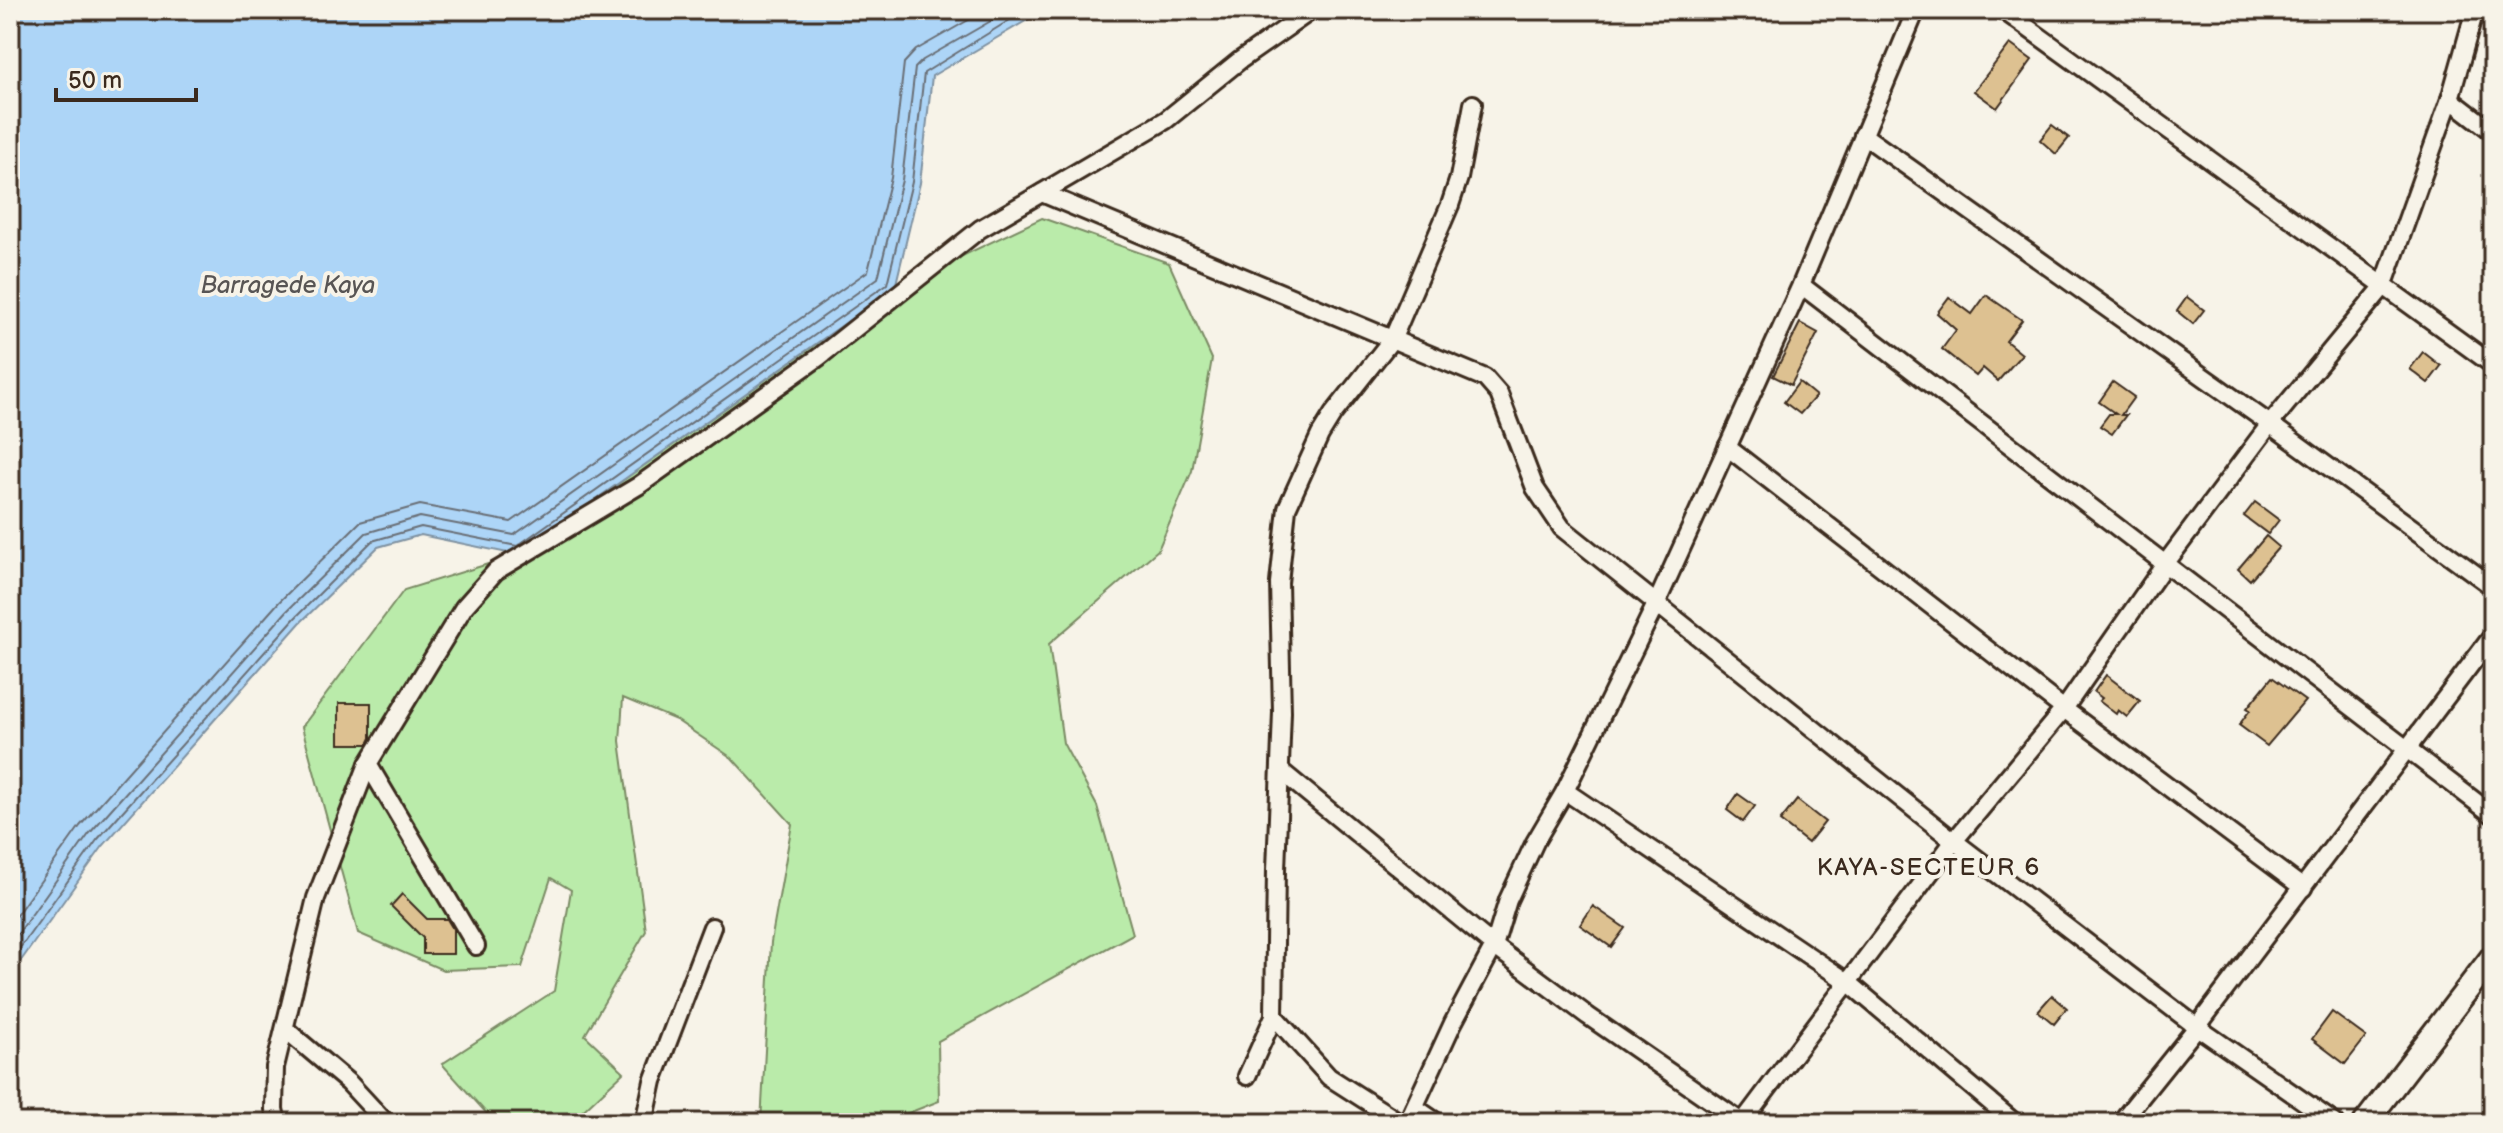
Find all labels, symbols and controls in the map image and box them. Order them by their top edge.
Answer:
scale bar [56,52,196,102]
text: 50 m [68,66,122,95]
water label: Barragede Kaya [201,271,375,300]
district label: KAYA-SECTEUR 6 [1817,853,2041,882]

